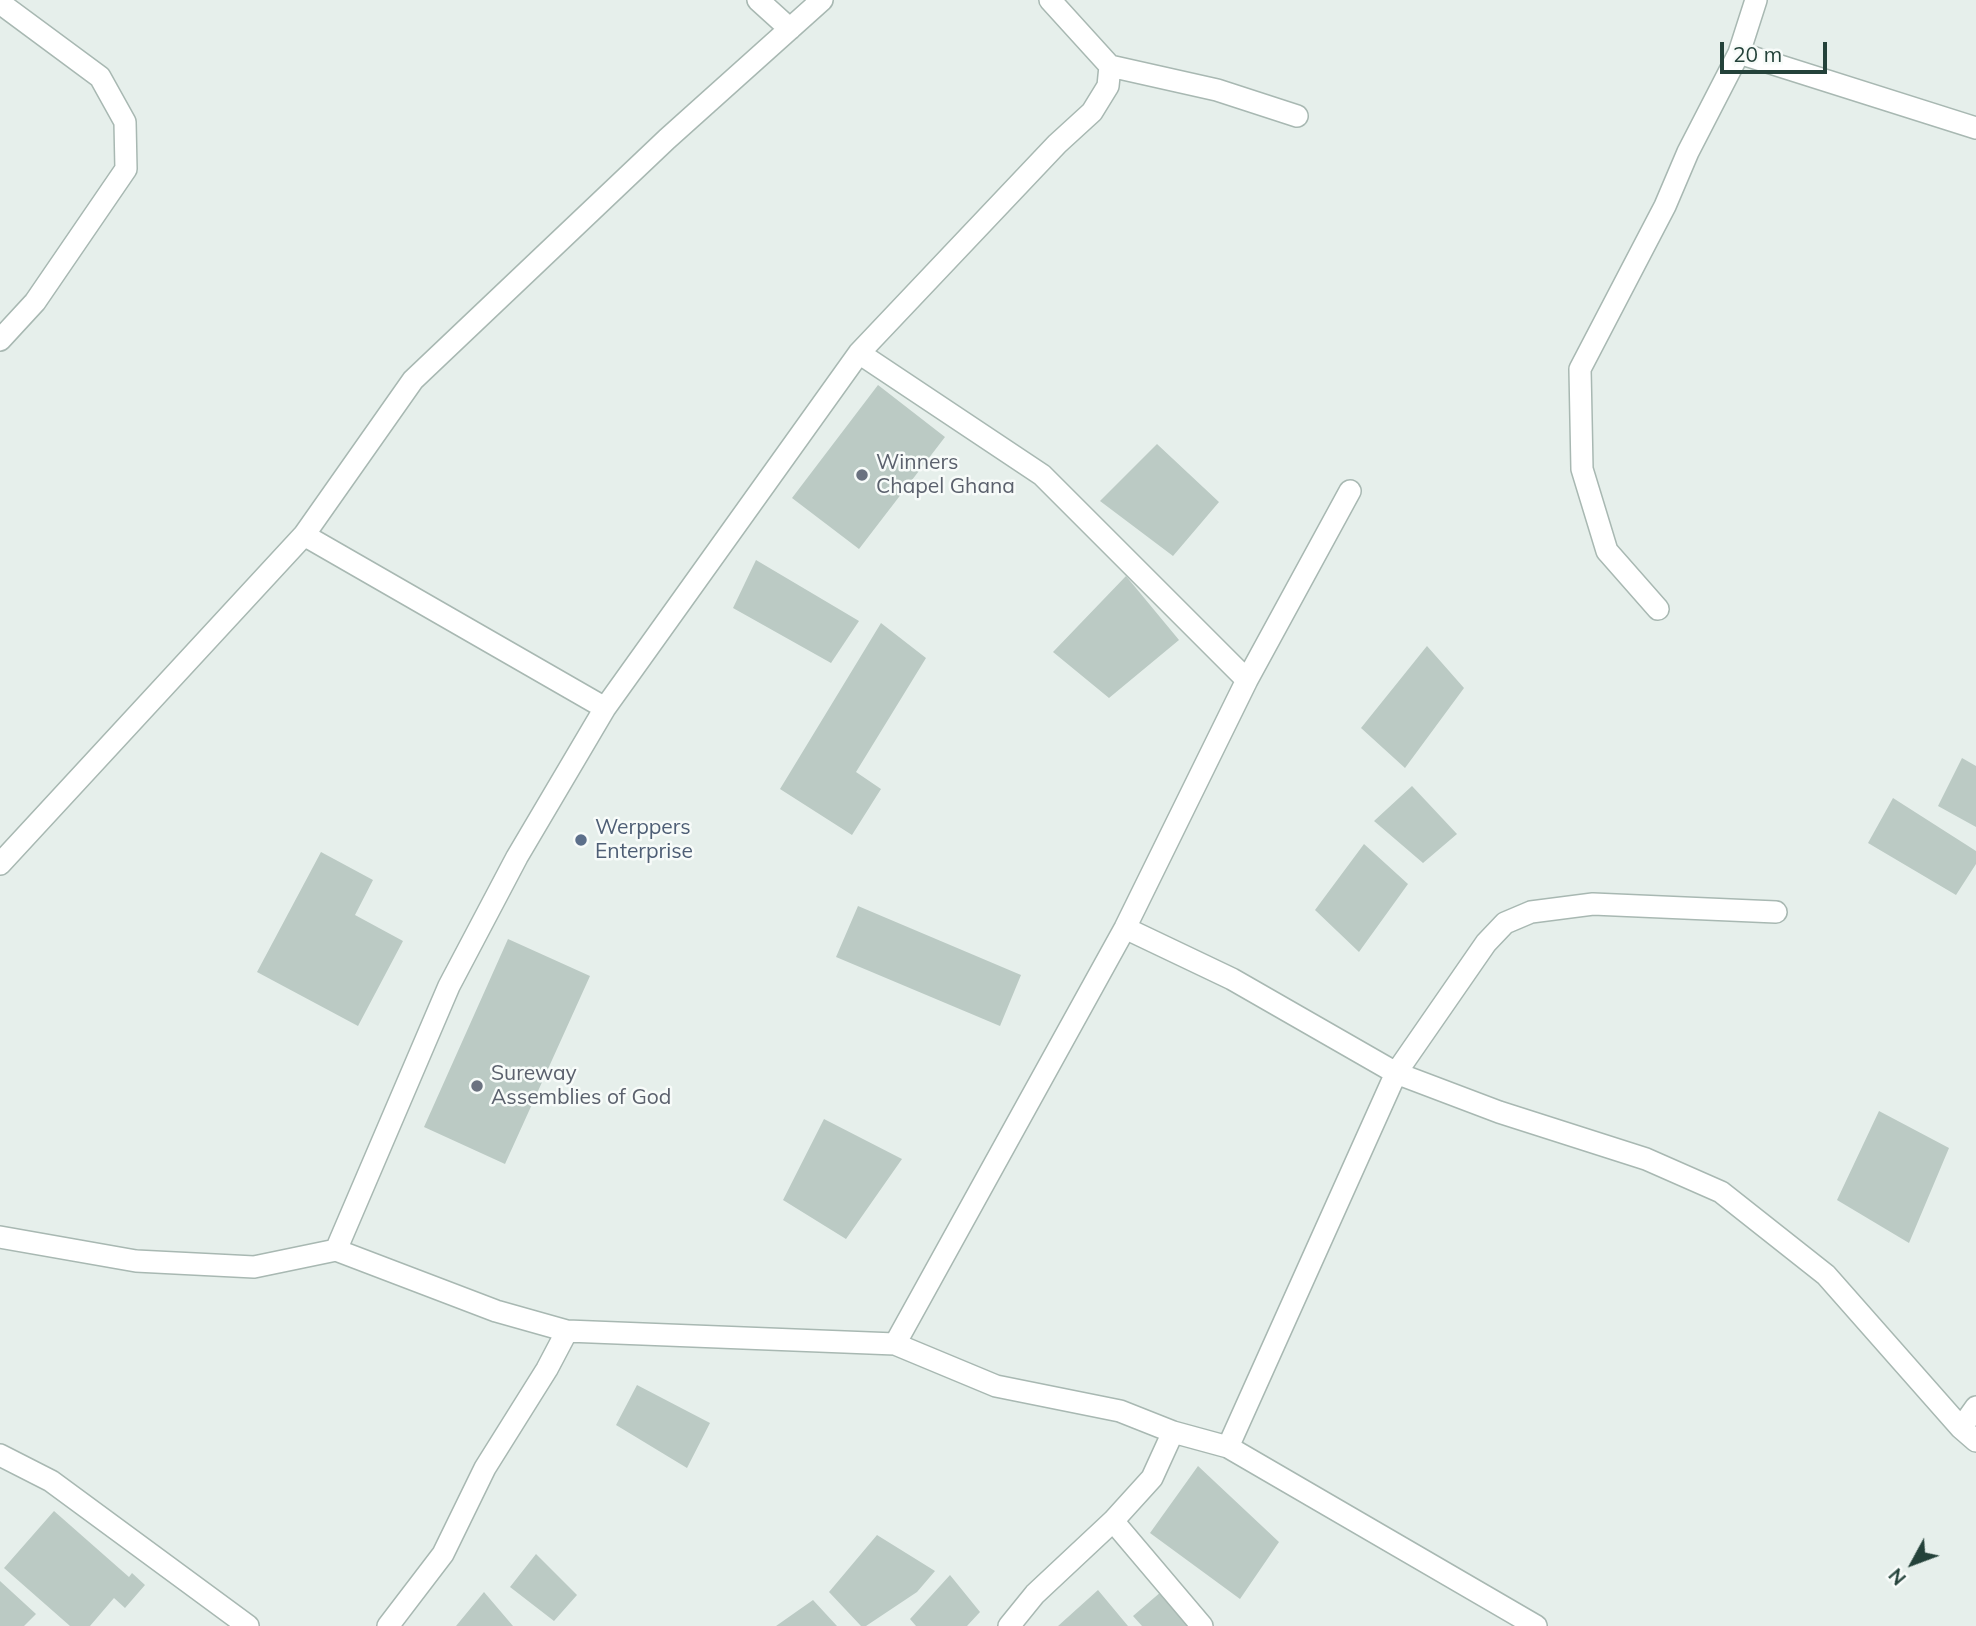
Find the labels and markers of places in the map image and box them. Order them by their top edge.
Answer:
place label: Winners Chapel Ghana [876,450,1015,500]
marker: Winners Chapel Ghana [854,467,870,483]
place label: Werppers Enterprise [595,815,693,865]
marker: Werppers Enterprise [573,832,589,848]
place label: Sureway Assemblies of God [491,1061,671,1111]
marker: Sureway Assemblies of God [469,1078,485,1094]

